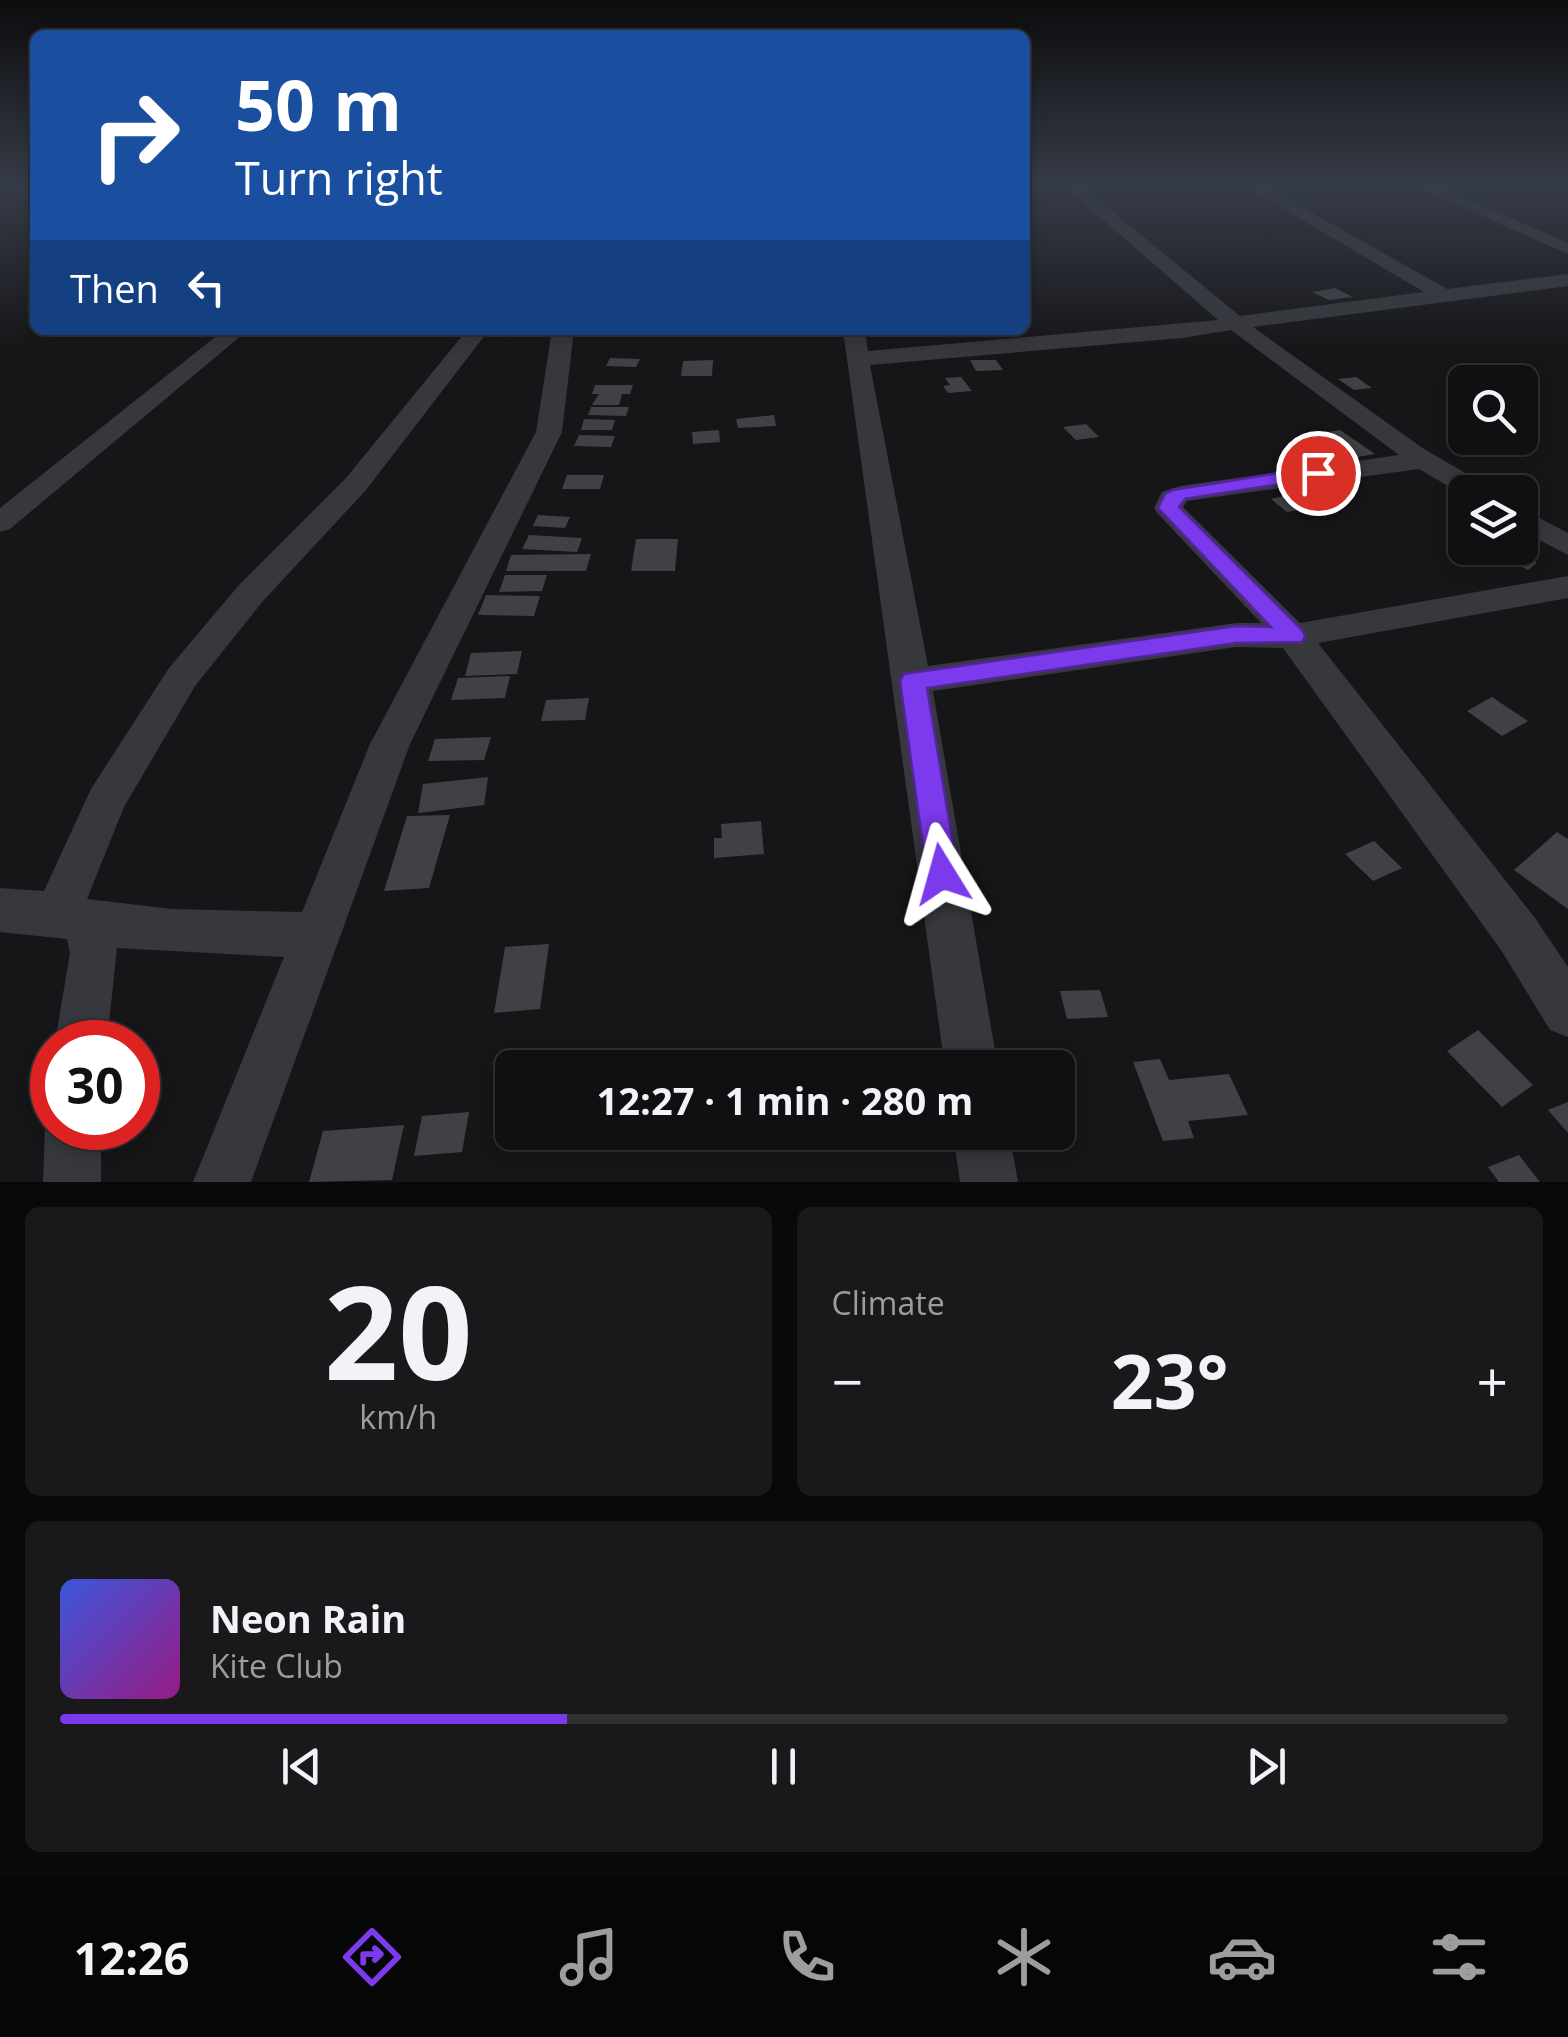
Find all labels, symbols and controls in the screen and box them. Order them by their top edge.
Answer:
text: 50 m [235,56,402,152]
icon: right [70,70,200,200]
text: Turn right [235,147,443,208]
icon: left [179,260,234,315]
text: Then [70,262,159,314]
map controls [1448,365,1538,565]
button: search [1448,365,1538,455]
pin [1276,431,1361,516]
icon: arrive [1291,446,1346,501]
button: layers [1448,475,1538,565]
position arrow [890,822,994,926]
speed limit sign: 30 [30,1020,160,1150]
text: 12:27 · 1 min · 280 m [597,1074,973,1126]
text: 20 [324,1241,473,1418]
text: Climate [832,1281,945,1324]
text: 23° [1111,1329,1229,1431]
text: − [832,1343,863,1418]
text: + [1477,1343,1508,1418]
text: km/h [359,1395,437,1438]
text: Neon Rain [210,1592,406,1644]
text: Kite Club [210,1644,343,1687]
icon: previous [274,1739,329,1794]
icon: pause [756,1739,811,1794]
icon: next [1239,1739,1294,1794]
icon: directions [337,1922,407,1992]
icon: music [554,1922,624,1992]
icon: phone [772,1922,842,1992]
icon: climate [989,1922,1059,1992]
icon: car [1207,1922,1277,1992]
icon: filters [1424,1922,1494,1992]
text: 12:26 [74,1927,189,1988]

